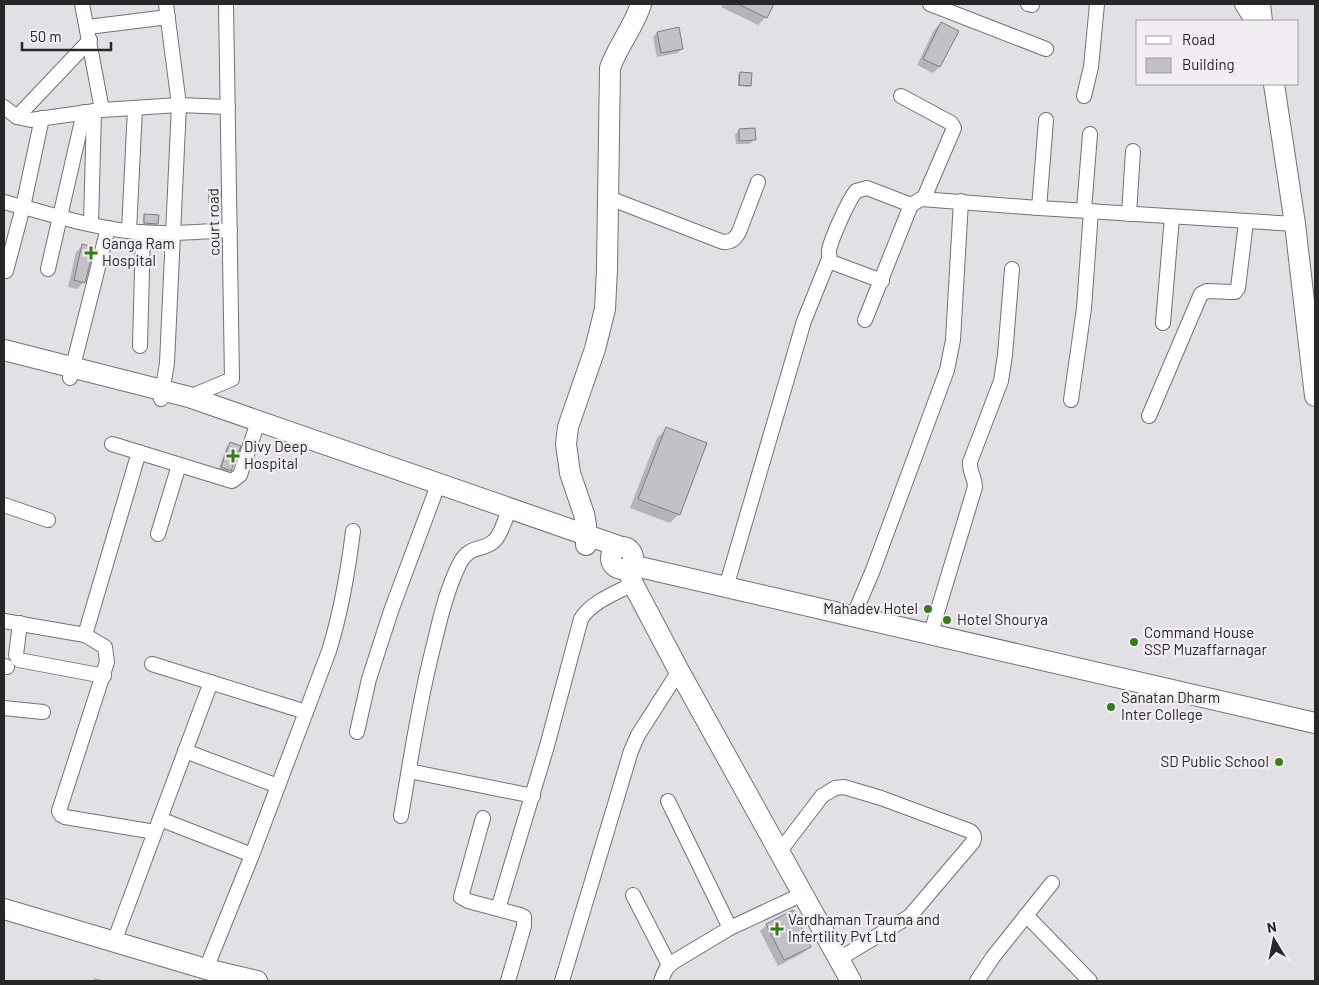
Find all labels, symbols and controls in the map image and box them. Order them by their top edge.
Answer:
scale bar [22,20,111,52]
legend [1136,20,1299,85]
text: 50 m [30,27,62,45]
text: Road [1182,30,1215,48]
text: Building [1182,55,1235,73]
street label: court road [203,188,223,256]
place label: Ganga Ram Hospital [102,234,175,269]
marker: Ganga Ram Hospital [84,246,98,260]
place label: Divy Deep Hospital [244,437,308,472]
marker: Divy Deep Hospital [226,449,240,463]
place label: Mahadev Hotel [823,599,918,617]
marker: Mahadev Hotel [922,603,934,615]
place label: Hotel Shourya [957,610,1048,628]
marker: Hotel Shourya [941,614,953,626]
place label: Command House SSP Muzaffarnagar [1144,623,1267,658]
marker: Command House SSP Muzaffarnagar [1128,636,1140,648]
place label: Sanatan Dharm Inter College [1121,688,1220,723]
marker: Sanatan Dharm Inter College [1105,701,1117,713]
place label: SD Public School [1160,752,1269,770]
marker: SD Public School [1273,756,1285,768]
place label: Vardhaman Trauma and Infertility Pvt Ltd [788,910,940,945]
north arrow [1249,915,1299,965]
text: N [1266,918,1278,936]
marker: Vardhaman Trauma and Infertility Pvt Ltd [770,922,784,936]

